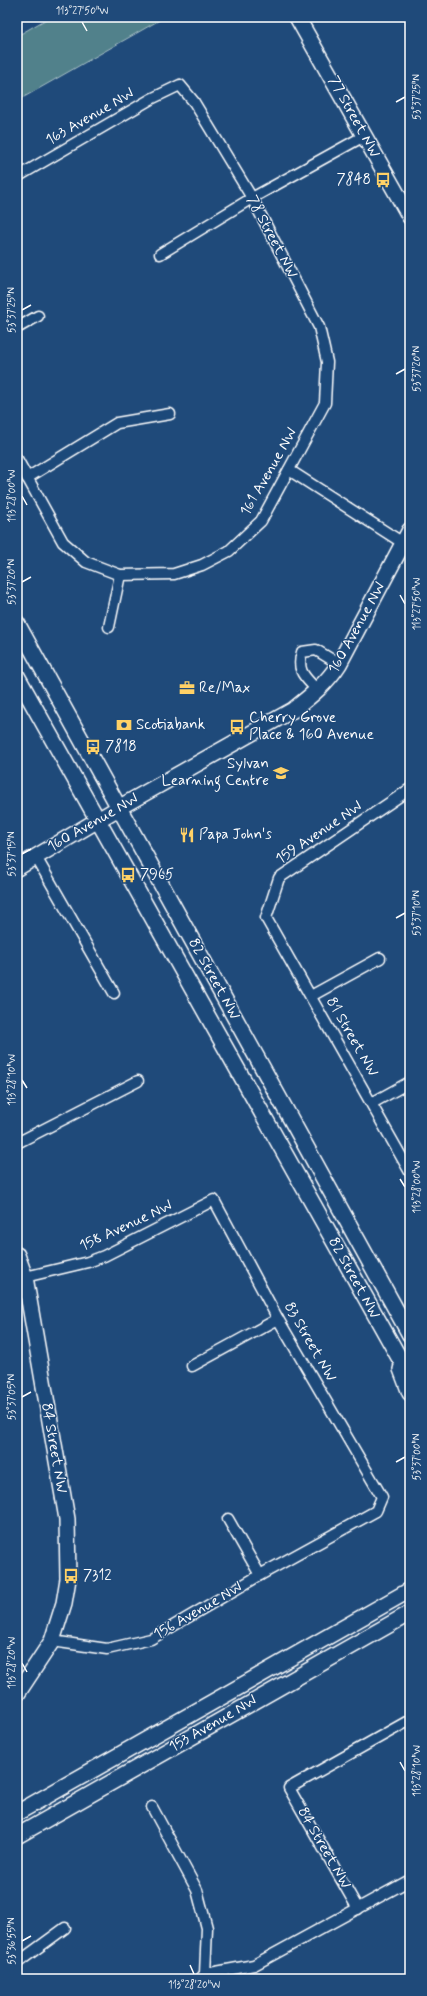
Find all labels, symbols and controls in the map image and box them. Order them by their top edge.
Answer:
text: 113°27'50"W [56,4,108,18]
street label: 77 Street NW [323,73,385,162]
text: 53°37'25"N [410,74,424,120]
street label: 163 Avenue NW [42,83,138,150]
place label: 7848 [336,170,371,190]
bus stop icon: 7848 [374,171,392,189]
street label: 78 Street NW [242,192,302,282]
text: 53°37'25"N [5,287,19,333]
text: 53°37'20"N [410,346,424,392]
street label: 161 Avenue NW [236,424,303,520]
text: 113°28'00"W [5,470,19,522]
text: 53°37'20"N [5,559,19,605]
street label: 160 Avenue NW [324,578,391,677]
text: 113°27'50"W [410,578,424,630]
place label: Re/Max [199,678,251,698]
office icon: Re/Max [178,679,196,697]
place label: Cherry Grove Place & 160 Avenue [249,708,374,745]
place label: Scotiabank [136,715,205,735]
bank icon: Scotiabank [115,716,133,734]
bus stop icon: Cherry Grove Place & 160 Avenue [228,718,246,736]
place label: 7818 [105,737,137,757]
bus stop icon: 7818 [84,738,102,756]
place label: Sylvan Learning Centre [161,754,269,792]
school or university icon: Sylvan Learning Centre [272,764,290,782]
street label: 160 Avenue NW [44,789,142,857]
street label: 159 Avenue NW [272,796,367,869]
place label: Papa John's [199,825,272,845]
restaurant icon: Papa John's [178,826,196,844]
text: 53°37'15"N [5,831,19,877]
place label: 7965 [140,865,174,885]
bus stop icon: 7965 [119,866,137,884]
text: 53°37'10"N [410,890,424,936]
street label: 82 Street NW [183,935,245,1024]
street label: 81 Street NW [321,994,383,1081]
text: 113°28'10"W [5,1054,19,1106]
text: 113°28'00"W [410,1161,424,1213]
street label: 158 Avenue NW [76,1196,176,1256]
street label: 82 Street NW [323,1234,385,1323]
street label: 83 Street NW [279,1299,341,1386]
text: 53°37'05"N [5,1373,19,1420]
street label: 84 Street NW [36,1401,72,1495]
text: 53°37'00"N [410,1433,424,1480]
place label: 7312 [83,1566,112,1586]
bus stop icon: 7312 [62,1567,80,1585]
street label: 156 Avenue NW [150,1577,246,1644]
text: 113°28'20"W [5,1637,19,1689]
street label: 153 Avenue NW [165,1690,261,1757]
text: 113°28'10"W [410,1745,424,1797]
street label: 84 Street NW [292,1803,356,1893]
text: 53°36'55"N [5,1917,19,1965]
text: 113°28'20"W [168,1978,220,1992]

